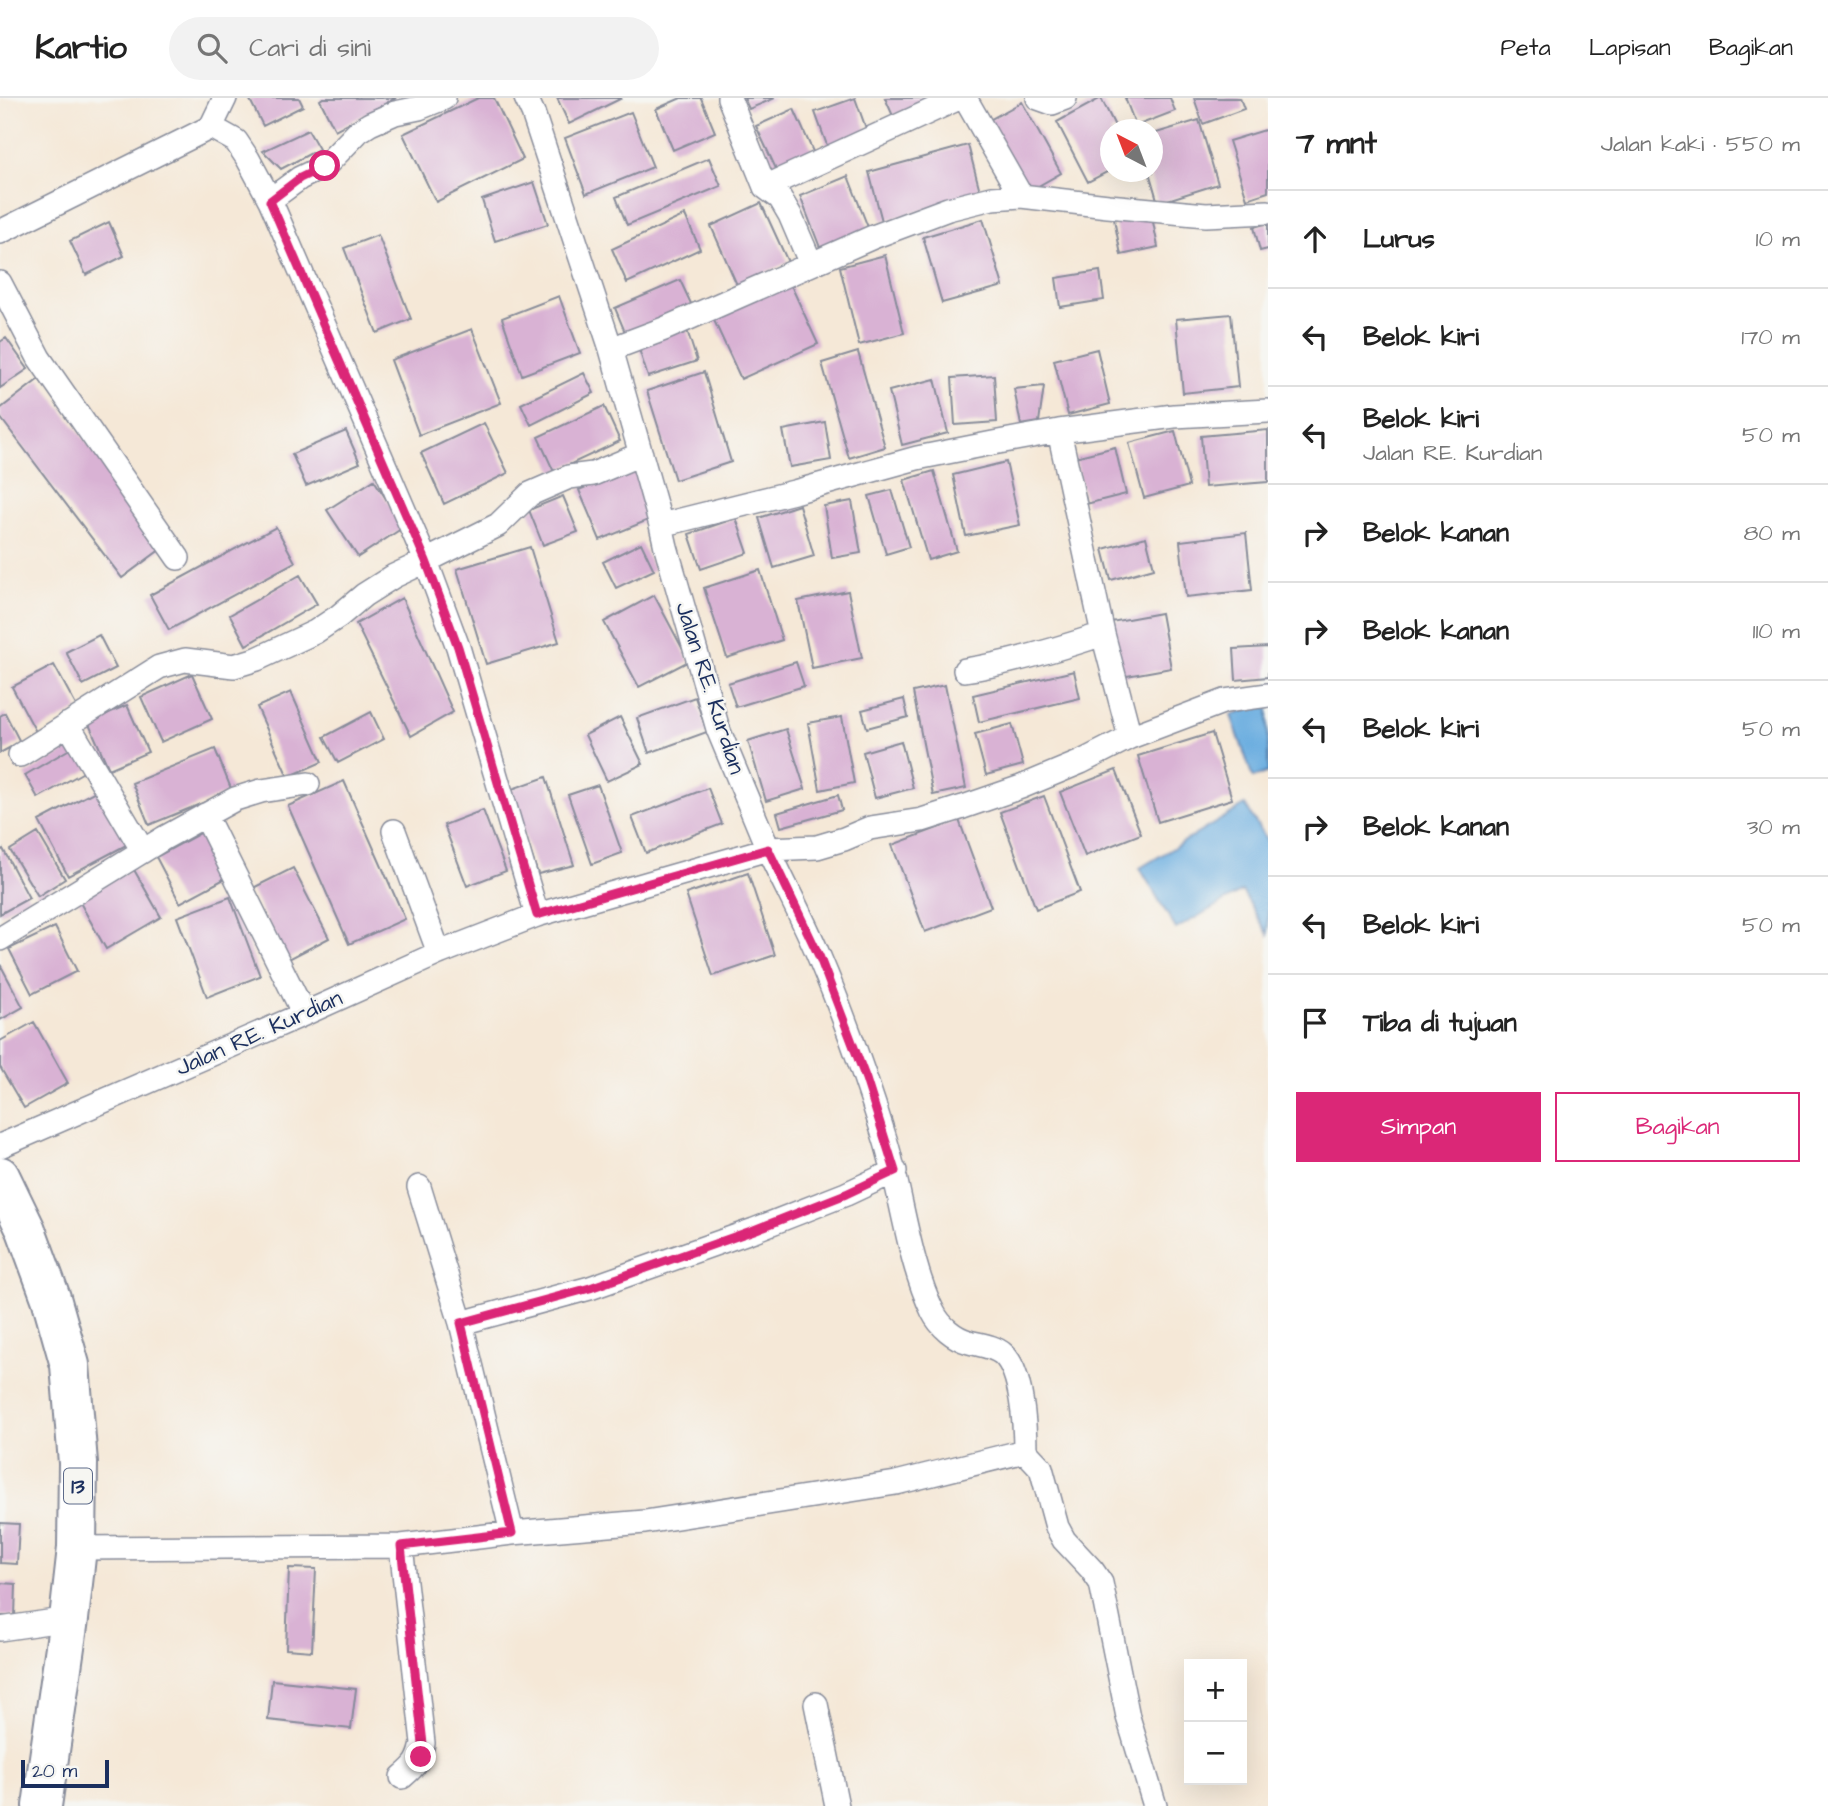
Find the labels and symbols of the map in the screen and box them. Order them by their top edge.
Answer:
north arrow [1100,119,1163,182]
route start [309,150,340,181]
street label: Jalan RE. Kurdian [667,598,753,778]
street label: Jalan RE. Kurdian [171,982,347,1084]
road number: 13 [64,1468,92,1504]
route end [405,1741,436,1772]
scale bar [21,1757,108,1789]

